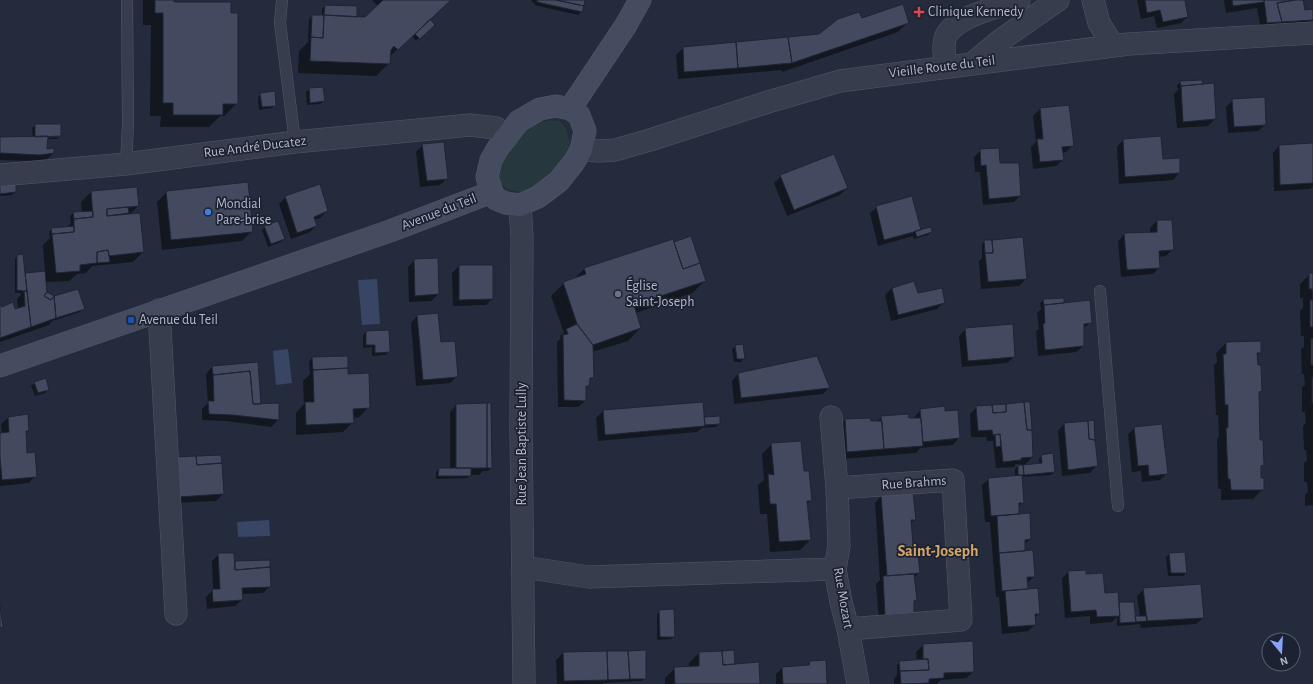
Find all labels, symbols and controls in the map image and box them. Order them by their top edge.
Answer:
place label: Clinique Kennedy [928,5,1024,19]
marker: Clinique Kennedy [913,6,925,18]
street label: Vieille Route du Teil [888,54,996,80]
street label: Rue André Ducatez [203,134,307,160]
street label: Avenue du Teil [400,191,478,233]
place label: Mondial Pare-brise [216,197,271,227]
marker: Mondial Pare-brise [203,207,213,217]
place label: Église Saint-Joseph [626,276,695,309]
marker: Église Saint-Joseph [613,289,623,299]
place label: Avenue du Teil [139,313,218,327]
marker: Avenue du Teil [126,315,136,325]
street label: Rue Jean Baptiste Lully [515,383,529,505]
street label: Rue Brahms [881,474,947,492]
district label: Saint-Joseph [897,543,979,559]
street label: Rue Mozart [831,566,855,630]
north arrow [1261,632,1301,672]
text: N [1279,655,1289,667]

